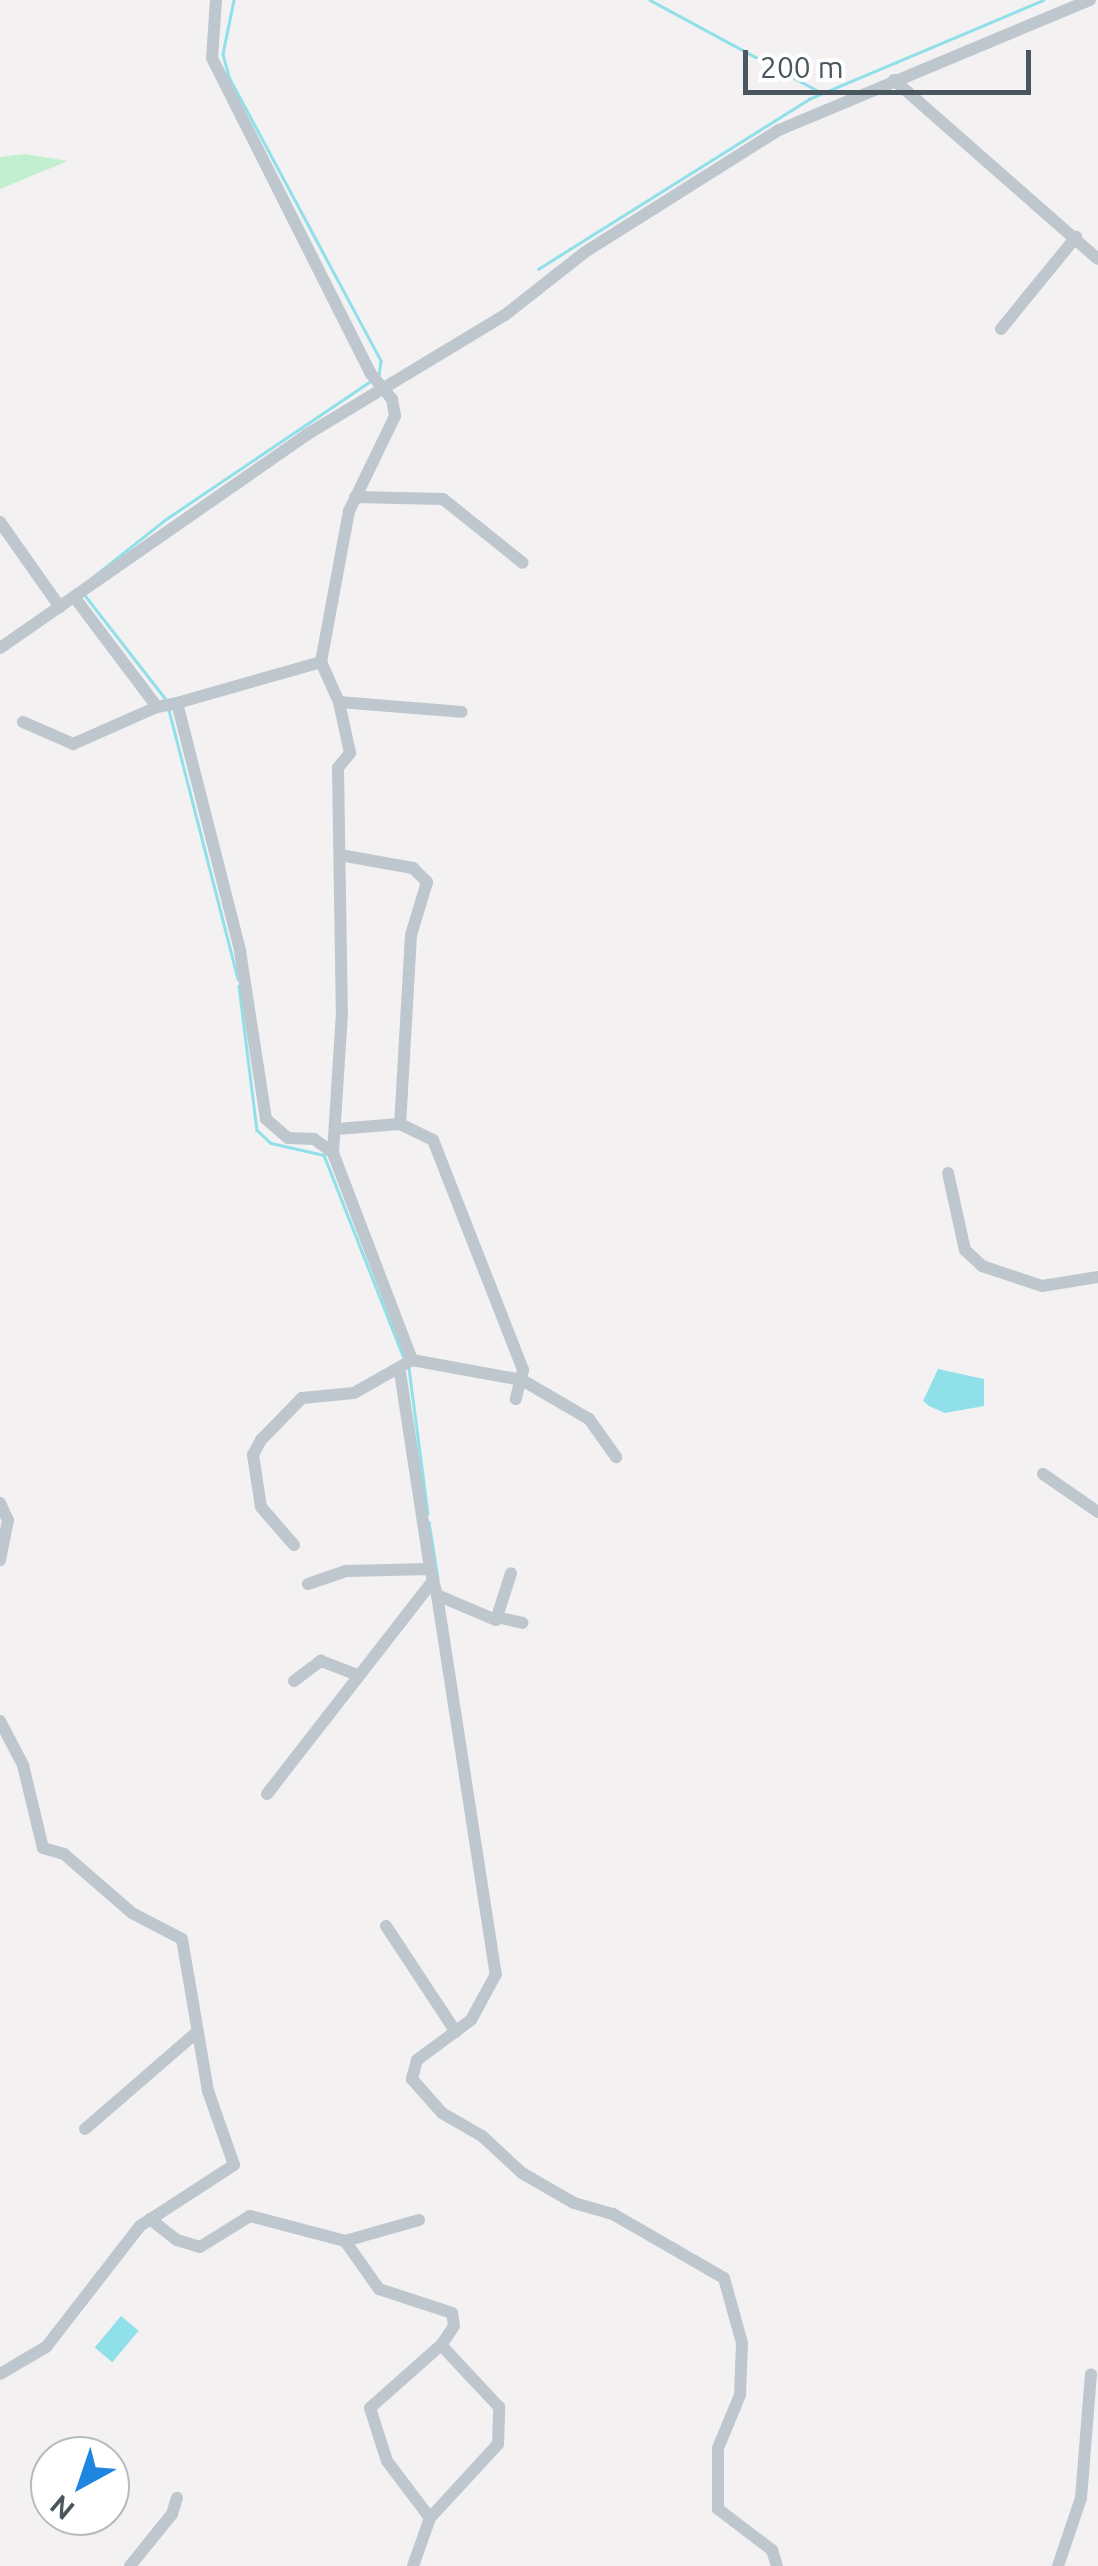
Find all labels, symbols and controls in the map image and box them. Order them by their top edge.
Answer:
scale bar [748,30,1036,92]
text: 200 m [760,50,844,84]
north arrow [30,2436,130,2536]
text: N [44,2489,80,2526]

